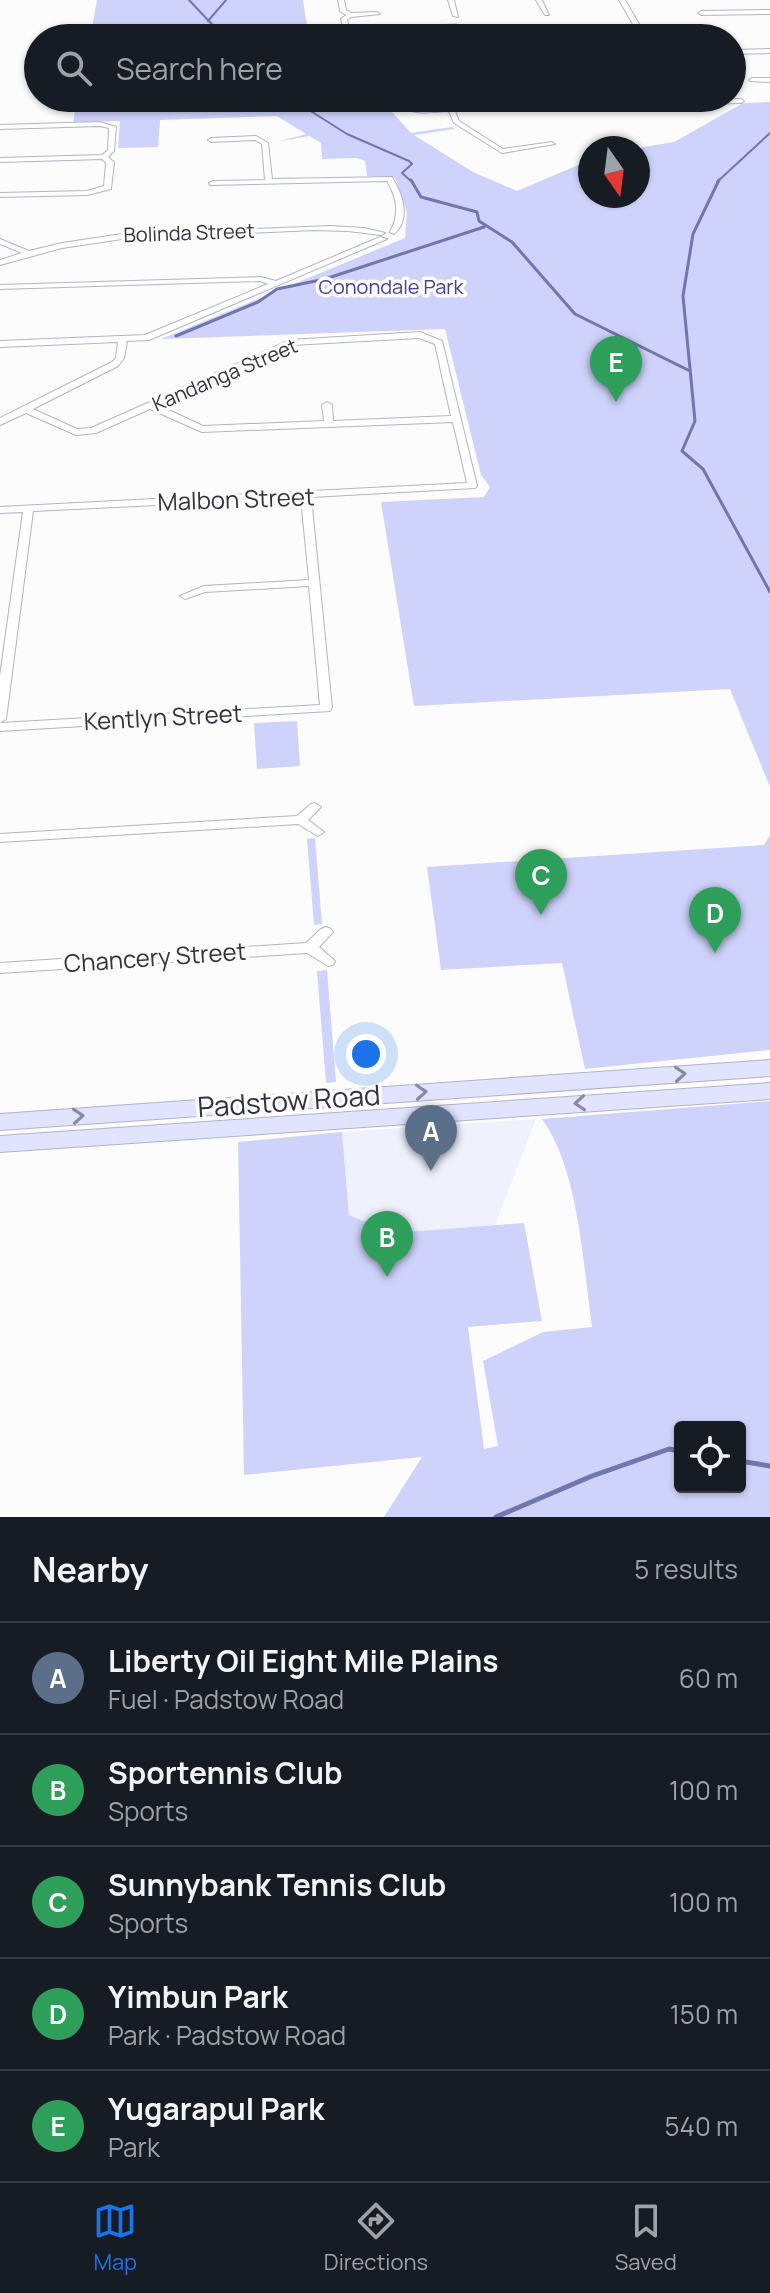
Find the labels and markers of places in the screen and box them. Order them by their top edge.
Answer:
pin: E [590,336,642,402]
pin: C [515,849,567,915]
pin: D [689,887,741,953]
pin: A [405,1105,457,1171]
pin: B [361,1211,413,1277]

